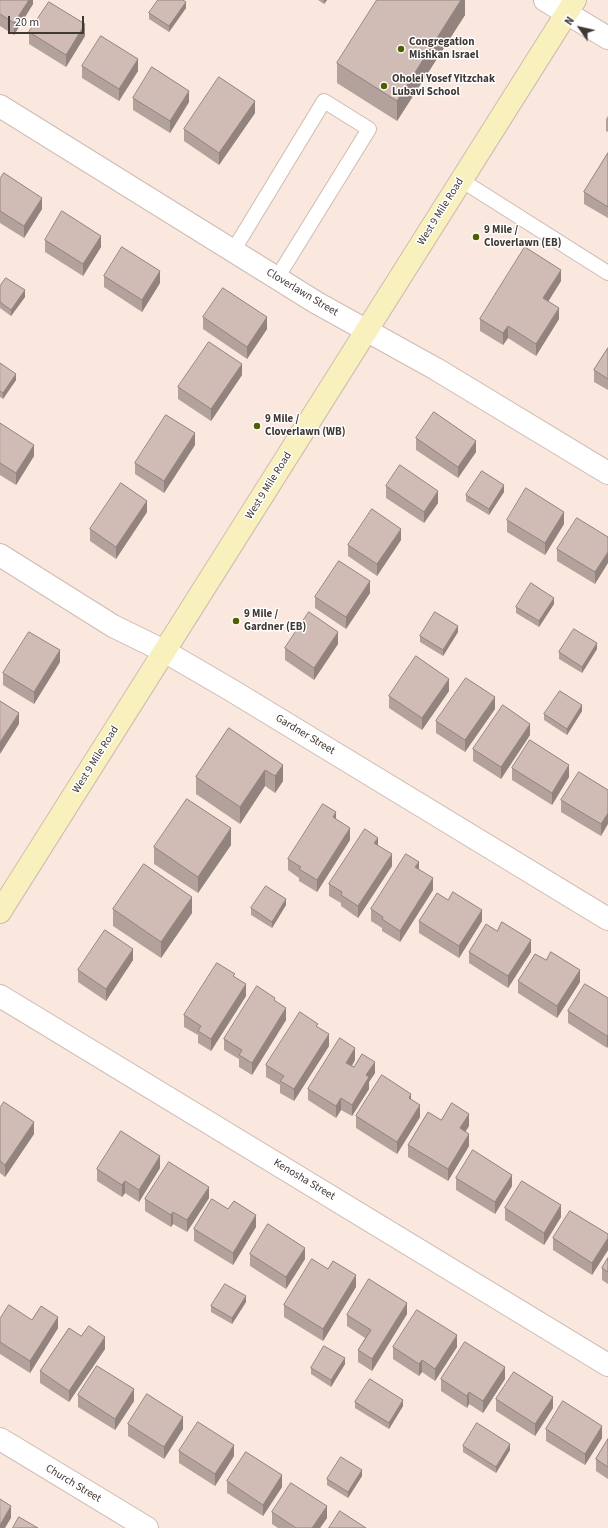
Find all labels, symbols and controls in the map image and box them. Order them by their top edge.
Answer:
scale bar [10,8,86,34]
north arrow [560,8,600,48]
text: 20 m [15,14,39,31]
text: N [561,14,578,28]
place label: Congregation Mishkan Israel [409,36,479,62]
marker: Congregation Mishkan Israel [396,44,406,54]
place label: Oholei Yosef Yitzchak Lubavi School [392,73,495,99]
marker: Oholei Yosef Yitzchak Lubavi School [379,81,389,91]
street label: West 9 Mile Road [415,176,467,248]
place label: 9 Mile / Cloverlawn (EB) [484,224,562,250]
marker: 9 Mile / Cloverlawn (EB) [471,232,481,242]
street label: Cloverlawn Street [264,266,340,320]
place label: 9 Mile / Cloverlawn (WB) [265,413,345,439]
marker: 9 Mile / Cloverlawn (WB) [252,421,262,431]
street label: West 9 Mile Road [243,450,295,522]
place label: 9 Mile / Gardner (EB) [244,608,306,634]
marker: 9 Mile / Gardner (EB) [231,616,241,626]
street label: Gardner Street [273,712,337,758]
street label: West 9 Mile Road [70,724,122,796]
street label: Kenosha Street [271,1156,337,1204]
street label: Church Street [43,1462,103,1506]

